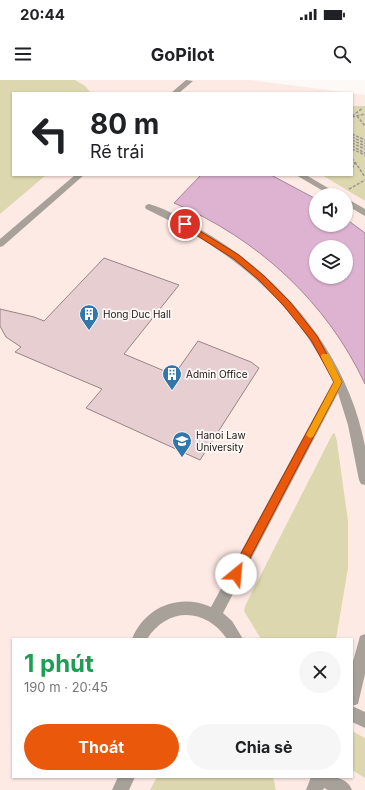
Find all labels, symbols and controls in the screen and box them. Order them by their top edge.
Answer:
text: 20:44 [20,5,65,24]
icon: menu [12,43,34,65]
icon: search [331,43,353,65]
text: GoPilot [151,44,214,65]
text: 80 m [90,107,159,141]
icon: left [24,108,76,160]
text: Rẽ trái [90,141,144,162]
map controls [309,188,353,284]
button: sound [309,188,353,232]
pin [168,207,202,241]
icon: arrive [174,213,196,235]
button: layers [309,240,353,284]
building icon: Hong Duc Hall [78,303,100,331]
place label: Hong Duc Hall [103,308,171,320]
building icon: Admin Office [161,363,183,391]
place label: Admin Office [186,368,248,380]
place label: Hanoi Law University [196,429,246,453]
school or university icon: Hanoi Law University [171,430,193,458]
position arrow [215,553,257,595]
text: 1 phút [24,649,94,678]
button: close [299,651,341,693]
text: 190 m · 20:45 [24,679,108,695]
button: Thoát [24,724,179,770]
button: Chia sẻ [187,724,341,770]

